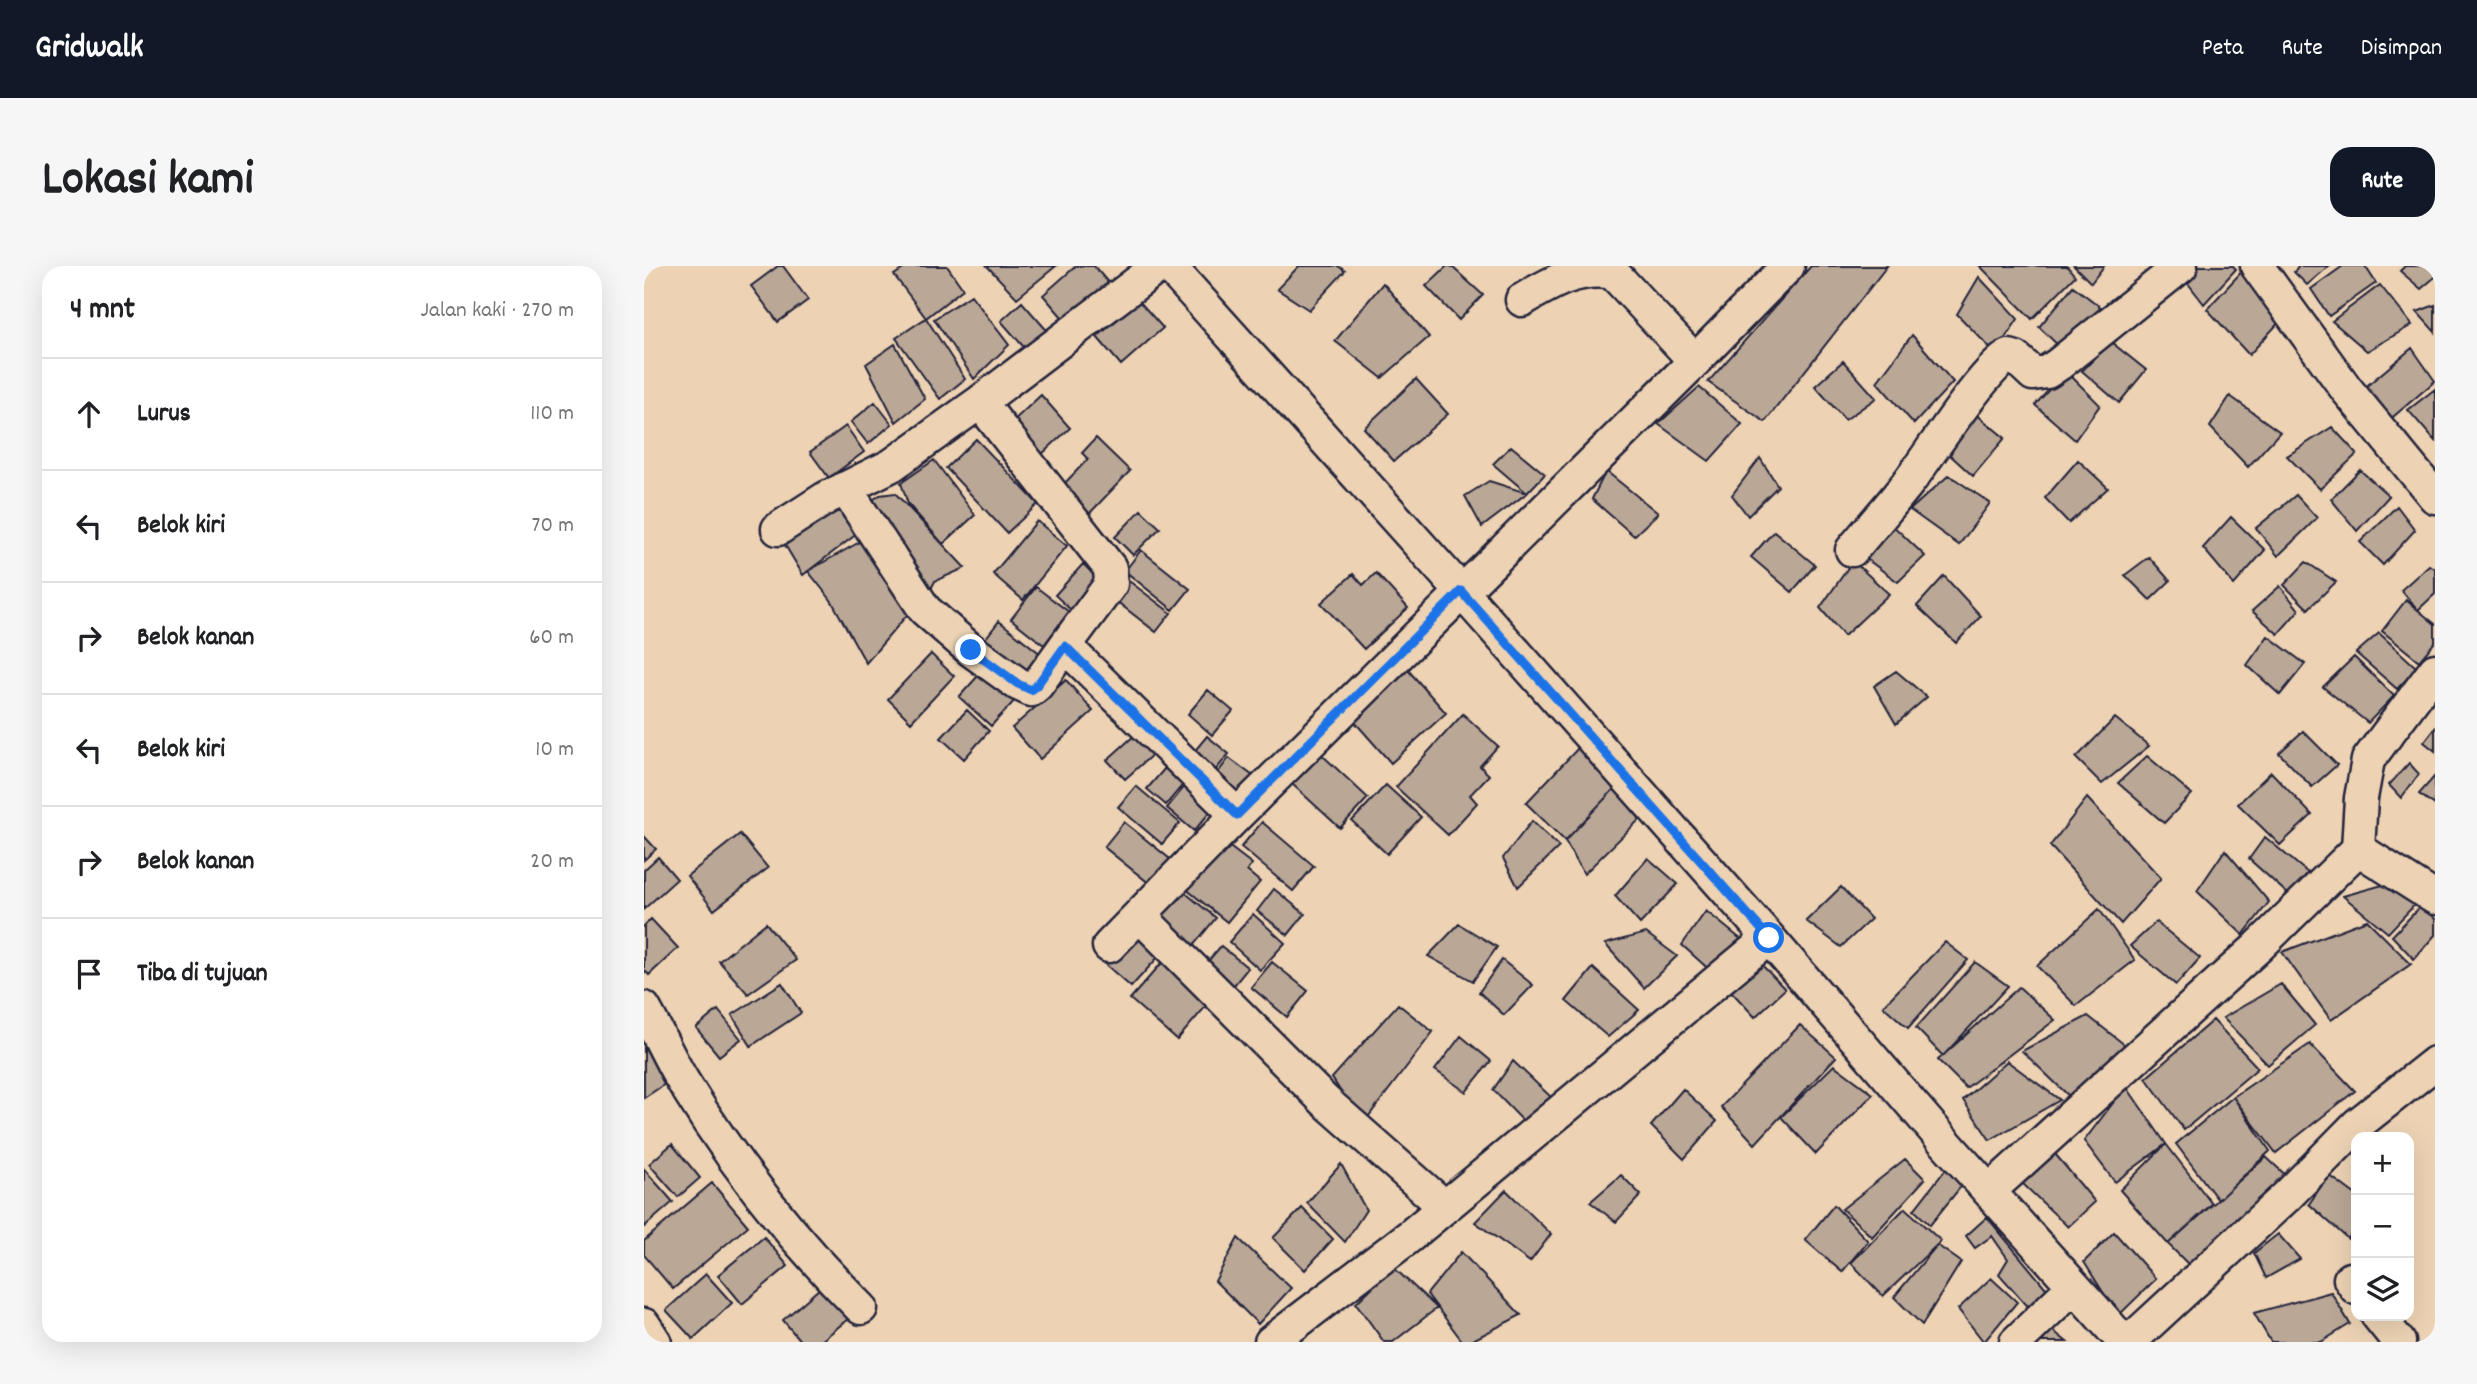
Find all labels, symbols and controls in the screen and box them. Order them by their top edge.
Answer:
text: Gridwalk [35,26,144,73]
text: Peta [2202,32,2243,66]
text: Rute [2281,32,2323,66]
text: Disimpan [2361,32,2442,66]
text: Lokasi kami [42,147,253,217]
button: Rute [2330,147,2435,217]
text: 4 mnt [70,290,135,333]
text: Jalan kaki · 270 m [421,295,574,328]
icon: ahead [70,395,108,433]
text: Lurus [137,396,191,433]
text: 110 m [530,398,574,431]
icon: left [70,507,108,545]
text: Belok kiri [137,508,225,545]
text: 70 m [532,510,574,543]
icon: right [70,619,108,657]
text: Belok kanan [137,620,254,657]
text: 60 m [529,622,574,655]
route end [955,634,986,665]
icon: left [70,731,108,769]
text: Belok kiri [137,732,225,769]
text: 10 m [535,734,574,767]
icon: right [70,843,108,881]
text: Belok kanan [137,844,254,881]
text: 20 m [530,846,574,879]
route start [1753,922,1784,953]
icon: arrive [70,955,108,993]
text: Tiba di tujuan [137,956,268,993]
map controls [2351,1132,2414,1321]
button: + [2351,1132,2414,1195]
button: − [2351,1195,2414,1258]
button: layers [2351,1258,2414,1321]

